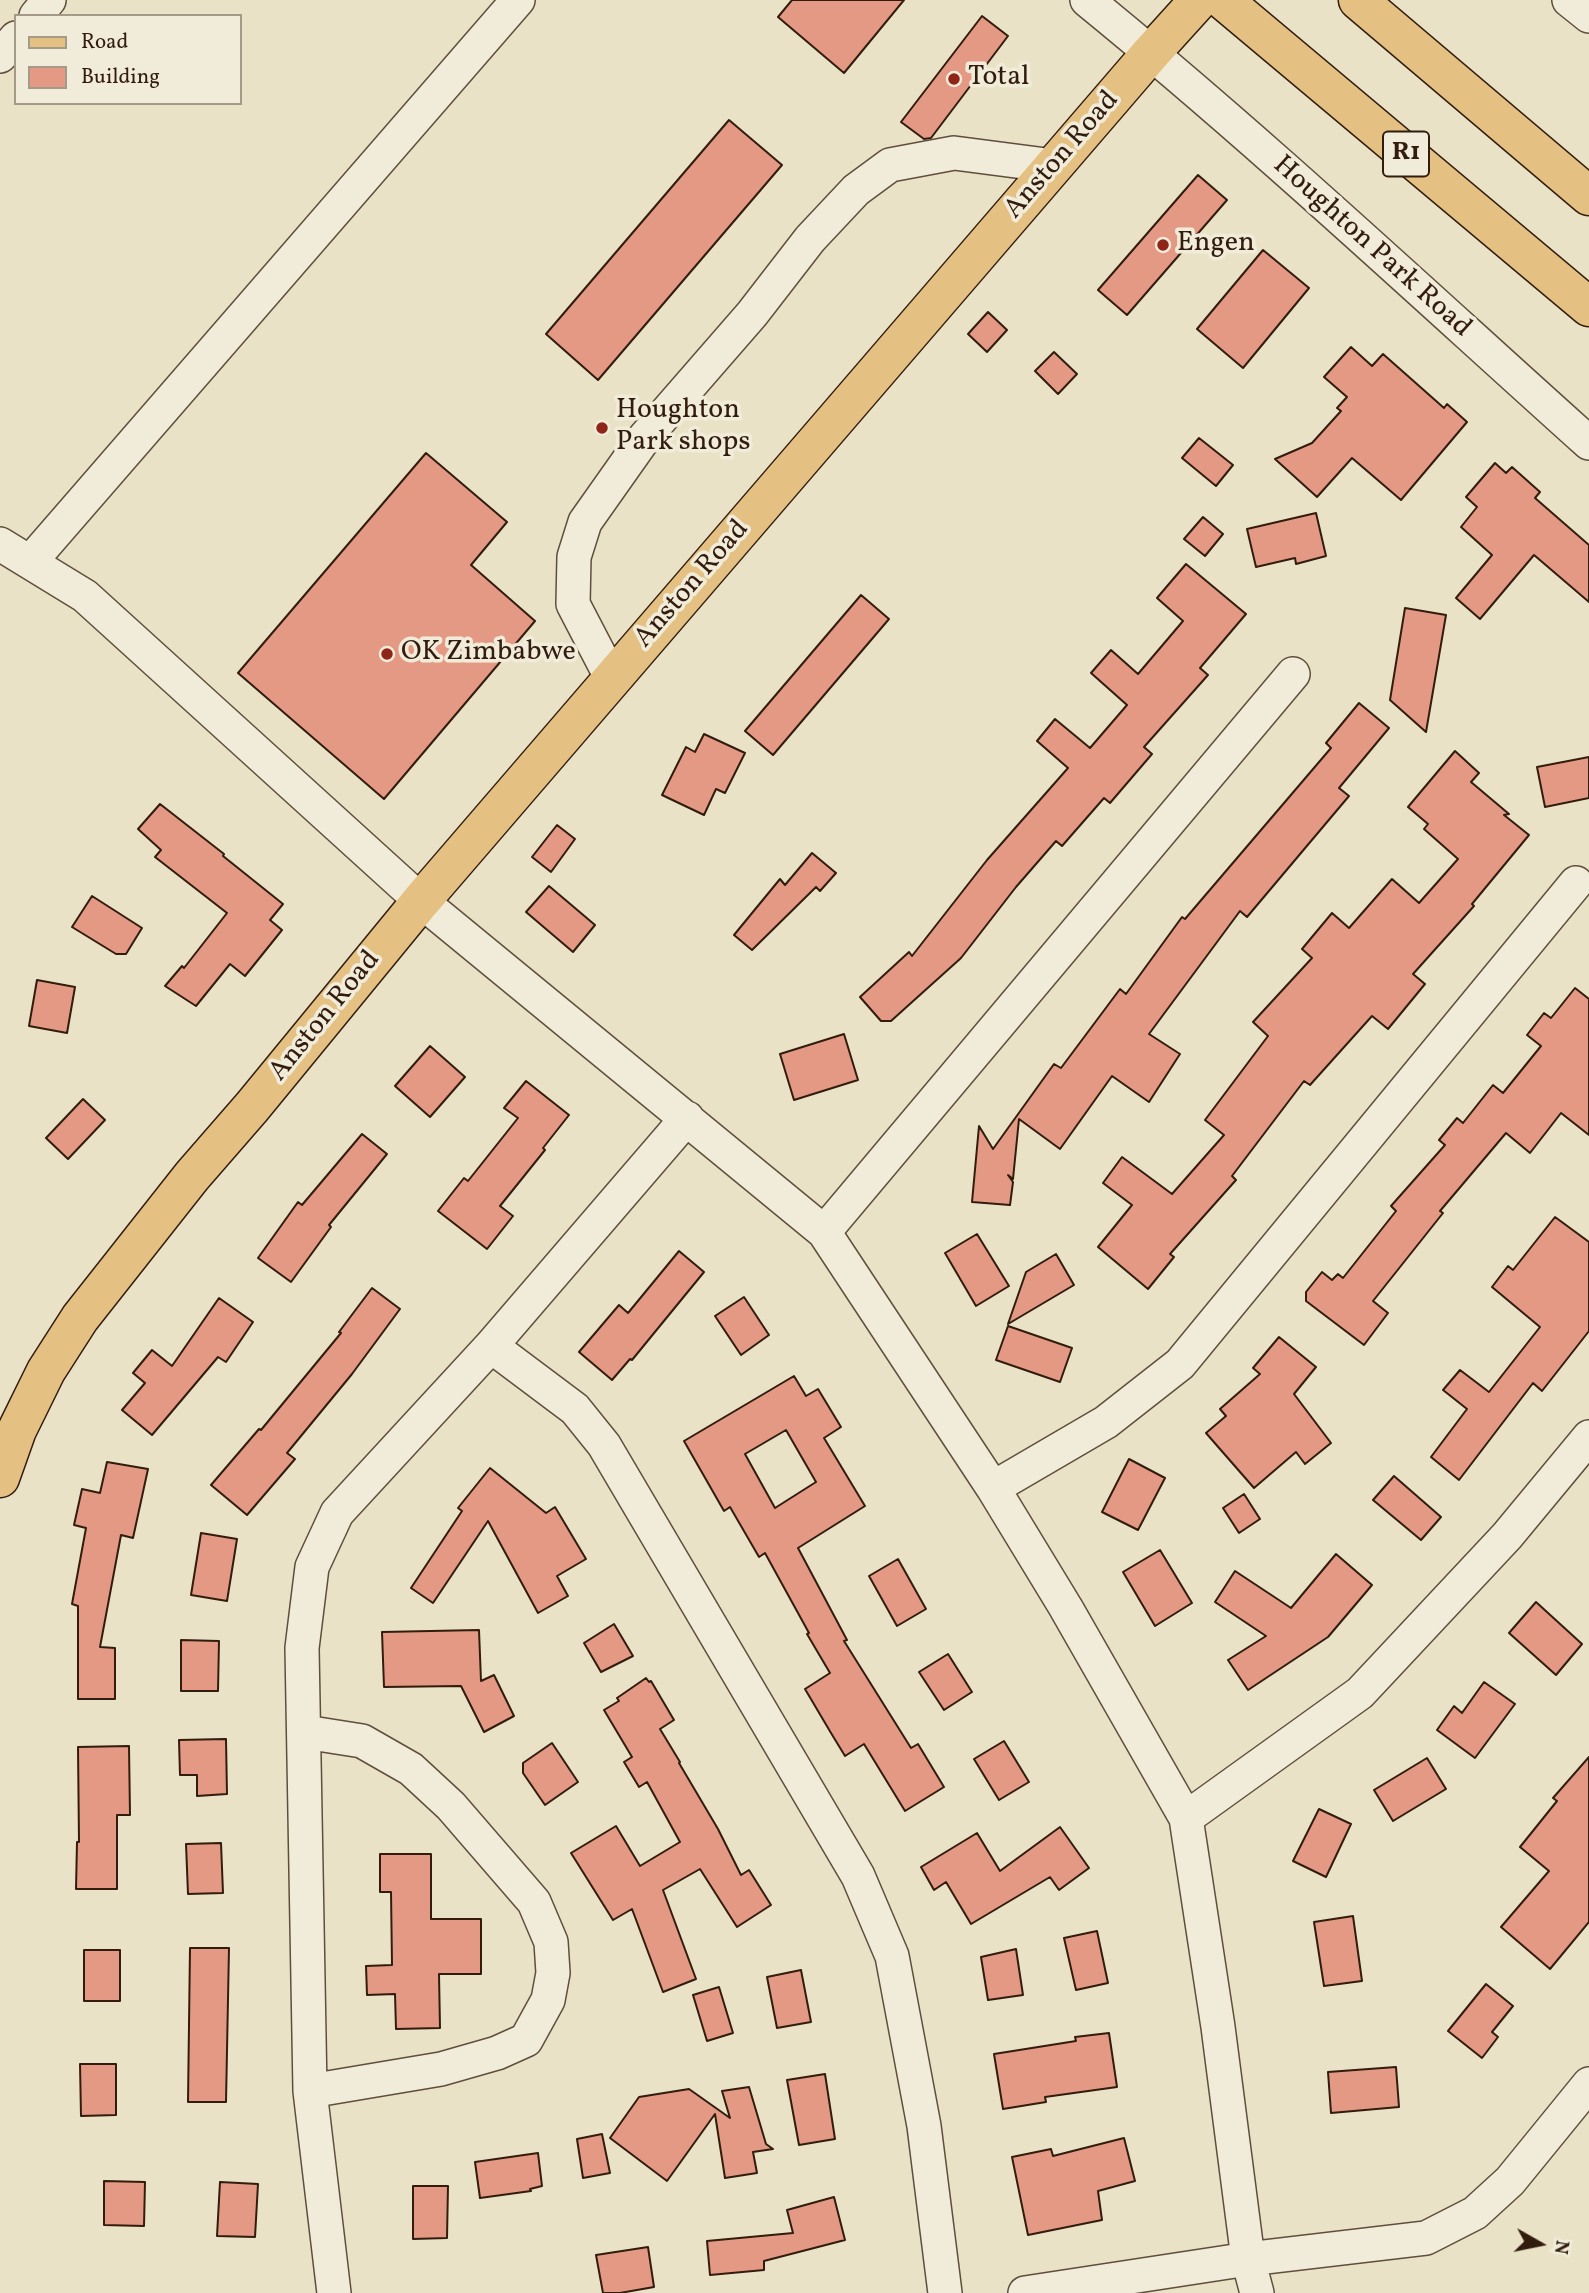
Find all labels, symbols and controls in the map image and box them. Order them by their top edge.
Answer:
legend [14,14,242,105]
text: Road [81,28,128,57]
place label: Total [968,62,1029,96]
text: Building [81,63,160,92]
marker: Total [946,71,962,87]
street label: Anston Road [998,85,1128,227]
road number: R1 [1383,132,1429,176]
street label: Houghton Park Road [1265,150,1477,346]
place label: Engen [1177,228,1255,262]
marker: Engen [1155,237,1171,253]
place label: Houghton Park shops [616,395,750,461]
marker: Houghton Park shops [594,420,610,436]
street label: Anston Road [628,514,758,656]
place label: OK Zimbabwe [401,637,576,671]
marker: OK Zimbabwe [379,646,395,662]
street label: Anston Road [263,945,389,1089]
north arrow [1505,2209,1575,2279]
text: N [1547,2238,1575,2256]

